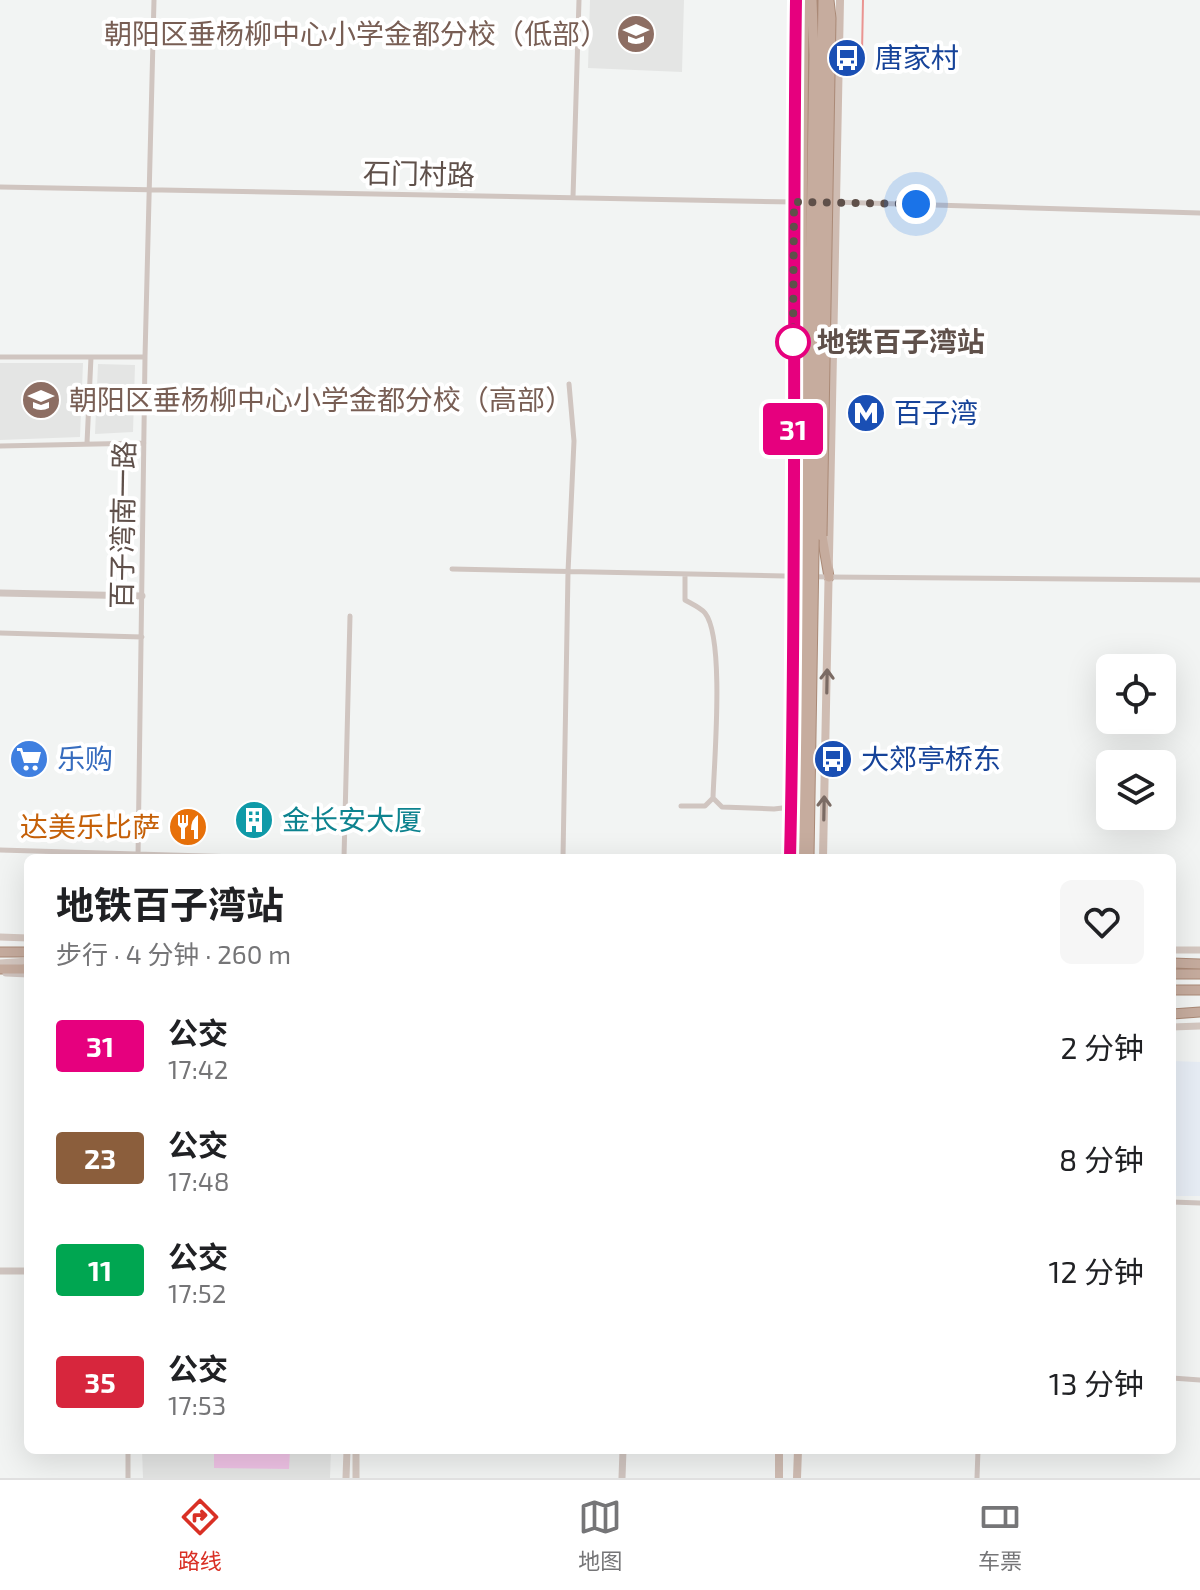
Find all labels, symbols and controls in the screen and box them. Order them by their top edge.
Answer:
school or university icon: 朝阳区垂杨柳中心小学金都分校（低部） [615,13,657,55]
place label: 朝阳区垂杨柳中心小学金都分校（低部） [104,16,608,50]
bus stop icon: 唐家村 [826,37,868,79]
place label: 唐家村 [875,40,959,74]
street label: 石门村路 [363,155,475,191]
your location [896,184,936,224]
place label: 地铁百子湾站 [817,324,985,358]
marker: 地铁百子湾站 [776,325,810,359]
school or university icon: 朝阳区垂杨柳中心小学金都分校（高部） [20,379,62,421]
place label: 朝阳区垂杨柳中心小学金都分校（高部） [69,382,573,416]
metro station icon: 百子湾 [845,392,887,434]
place label: 百子湾 [894,395,978,429]
line badge: 31 [757,403,829,455]
text: 31 [779,412,807,446]
street label: 百子湾南一路 [104,441,140,609]
map controls [1096,654,1176,830]
button: locate [1096,654,1176,734]
one-way arrow [819,668,835,695]
supermarket icon: 乐购 [8,738,50,780]
bus stop icon: 大郊亭桥东 [812,738,854,780]
place label: 乐购 [57,741,113,775]
place label: 大郊亭桥东 [861,741,1001,775]
button: layers [1096,750,1176,830]
one-way arrow [816,795,832,822]
building icon: 金长安大厦 [233,799,275,841]
place label: 金长安大厦 [282,802,422,836]
restaurant icon: 达美乐比萨 [167,806,209,848]
place label: 达美乐比萨 [20,809,160,843]
button: heart [1060,880,1144,964]
text: 地铁百子湾站 [56,881,284,927]
text: 步行 · 4 分钟 · 260 m [56,938,291,969]
text: 公交 [168,1014,228,1050]
text: 31 [86,1029,114,1063]
text: 2 分钟 [1060,1029,1144,1065]
text: 17:42 [168,1053,228,1084]
text: 公交 [168,1126,228,1162]
text: 23 [84,1141,116,1175]
text: 8 分钟 [1059,1141,1144,1177]
text: 17:48 [168,1165,230,1196]
text: 公交 [168,1238,228,1274]
text: 11 [88,1253,112,1287]
text: 12 分钟 [1049,1253,1144,1289]
text: 17:52 [168,1277,226,1308]
text: 公交 [168,1350,228,1386]
text: 35 [84,1365,116,1399]
text: 13 分钟 [1049,1365,1144,1401]
text: 17:53 [168,1389,226,1420]
tab: 路线 [178,1495,222,1575]
tab: 地图 [578,1495,622,1575]
tab: 车票 [978,1495,1022,1575]

